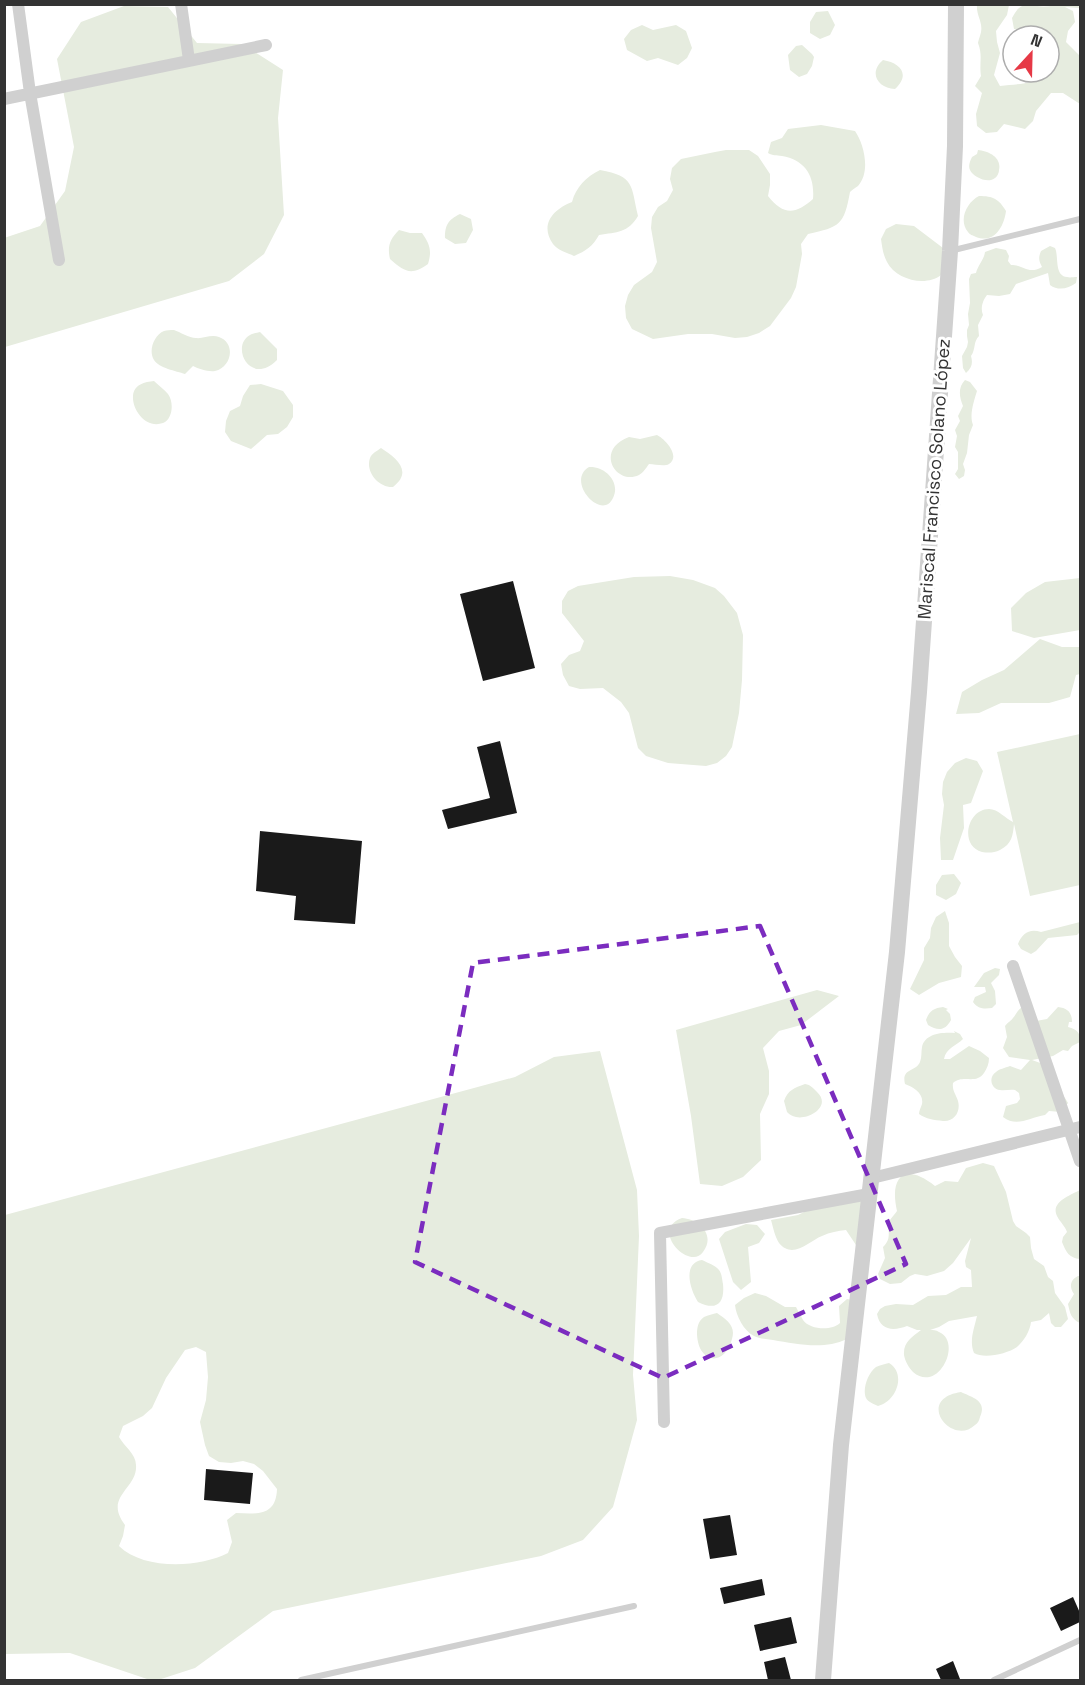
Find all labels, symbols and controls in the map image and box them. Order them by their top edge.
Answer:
north arrow [1001,24,1061,84]
text: N [1028,29,1045,52]
street label: Mariscal Francisco Solano López [912,338,955,620]

